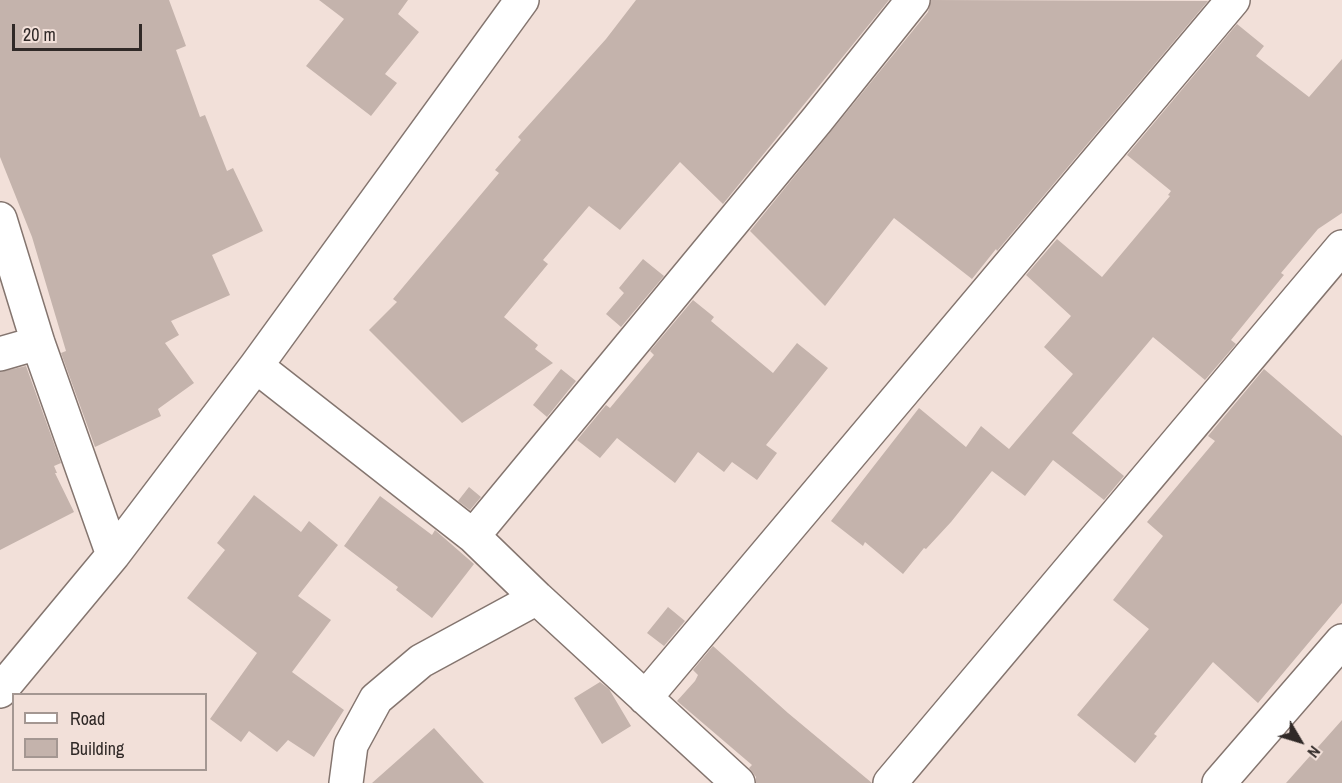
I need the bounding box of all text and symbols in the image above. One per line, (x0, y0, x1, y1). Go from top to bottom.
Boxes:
scale bar (15, 12, 146, 50)
text: 20 m (23, 22, 56, 47)
legend (12, 693, 207, 771)
text: Road (70, 706, 105, 731)
north arrow (1270, 711, 1330, 771)
text: Building (70, 736, 124, 761)
text: N (1303, 742, 1326, 763)

